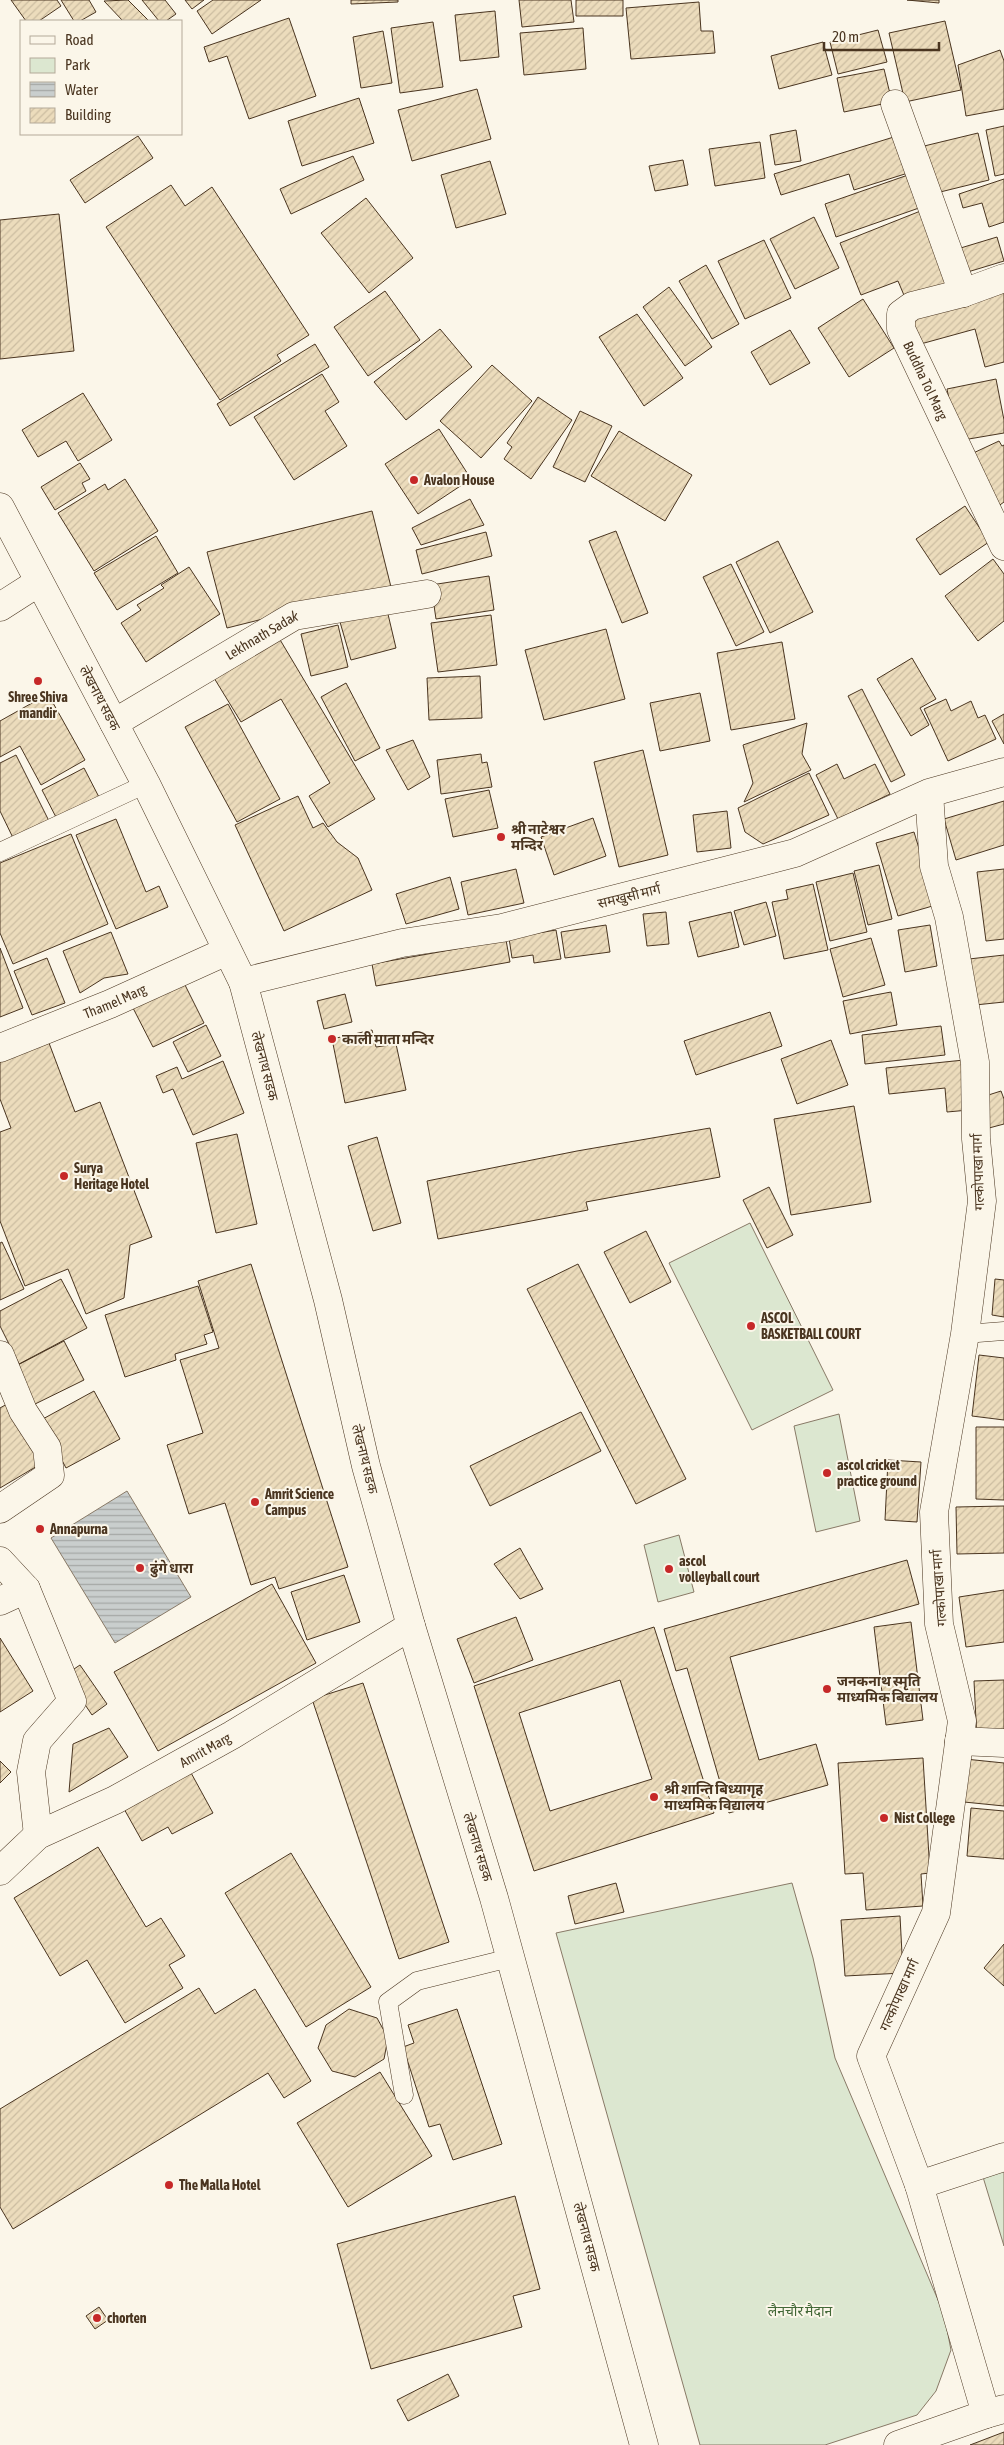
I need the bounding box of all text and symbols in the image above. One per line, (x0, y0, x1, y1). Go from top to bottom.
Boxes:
legend (20, 20, 182, 135)
scale bar (824, 20, 939, 52)
text: 20 m (832, 28, 859, 45)
text: Road (65, 31, 94, 48)
text: Park (65, 56, 90, 73)
text: Water (65, 81, 98, 98)
text: Building (65, 106, 111, 123)
street label: Buddha Tol Marg (900, 339, 951, 422)
place label: Avalon House (423, 472, 495, 488)
marker: Avalon House (408, 474, 420, 486)
street label: Lekhnath Sadak (222, 607, 299, 663)
street label: लेखनाथ सडक (76, 662, 125, 733)
marker: Shree Shiva mandir (32, 675, 44, 687)
place label: Shree Shiva mandir (8, 689, 68, 721)
place label: श्री नाटेश्वर मन्दिर (511, 820, 566, 853)
marker: श्री नाटेश्वर मन्दिर (495, 831, 507, 843)
street label: समखुसी मार्ग (596, 880, 664, 913)
street label: Thamel Marg (81, 981, 149, 1022)
street label: लेखनाथ सडक (248, 1029, 283, 1103)
place label: काली माता मन्दिर (342, 1031, 435, 1047)
marker: काली माता मन्दिर (326, 1033, 338, 1045)
street label: गल्कोपाखा मार्ग (969, 1132, 987, 1211)
place label: Surya Heritage Hotel (74, 1160, 149, 1192)
marker: Surya Heritage Hotel (58, 1170, 70, 1182)
place label: ASCOL BASKETBALL COURT (760, 1310, 862, 1342)
marker: ASCOL BASKETBALL COURT (745, 1320, 757, 1332)
street label: लेखनाथ सडक (349, 1422, 382, 1496)
place label: ascol cricket practice ground (837, 1457, 917, 1489)
marker: ascol cricket practice ground (821, 1467, 833, 1479)
place label: Amrit Science Campus (264, 1486, 334, 1518)
marker: Amrit Science Campus (249, 1496, 261, 1508)
place label: Annapurna (49, 1521, 108, 1537)
marker: Annapurna (34, 1523, 46, 1535)
street label: गल्कोपाखा मार्ग (928, 1548, 950, 1627)
place label: ascol volleyball court (679, 1553, 760, 1585)
place label: ढुंगे धारा (150, 1559, 194, 1578)
marker: ढुंगे धारा (134, 1562, 146, 1574)
marker: ascol volleyball court (663, 1563, 675, 1575)
place label: जनकनाथ स्मृति माध्यमिक बिद्यालय (837, 1673, 939, 1705)
marker: जनकनाथ स्मृति माध्यमिक बिद्यालय (821, 1683, 833, 1695)
street label: Amrit Marg (177, 1729, 233, 1771)
place label: श्री शान्ति बिध्यागृह माध्यमिक विद्यालय (664, 1781, 766, 1813)
marker: श्री शान्ति बिध्यागृह माध्यमिक विद्यालय (648, 1791, 660, 1803)
street label: लेखनाथ सडक (460, 1810, 497, 1883)
place label: Nist College (894, 1810, 955, 1826)
marker: Nist College (878, 1812, 890, 1824)
street label: गल्कोपाखा मार्ग (876, 1956, 922, 2033)
place label: The Malla Hotel (179, 2177, 261, 2193)
marker: The Malla Hotel (163, 2179, 175, 2191)
street label: लेखनाथ सडक (570, 2200, 605, 2274)
park label: लैनचौर मैदान (768, 2303, 833, 2319)
place label: chorten (107, 2310, 147, 2326)
marker: chorten (91, 2312, 103, 2324)

